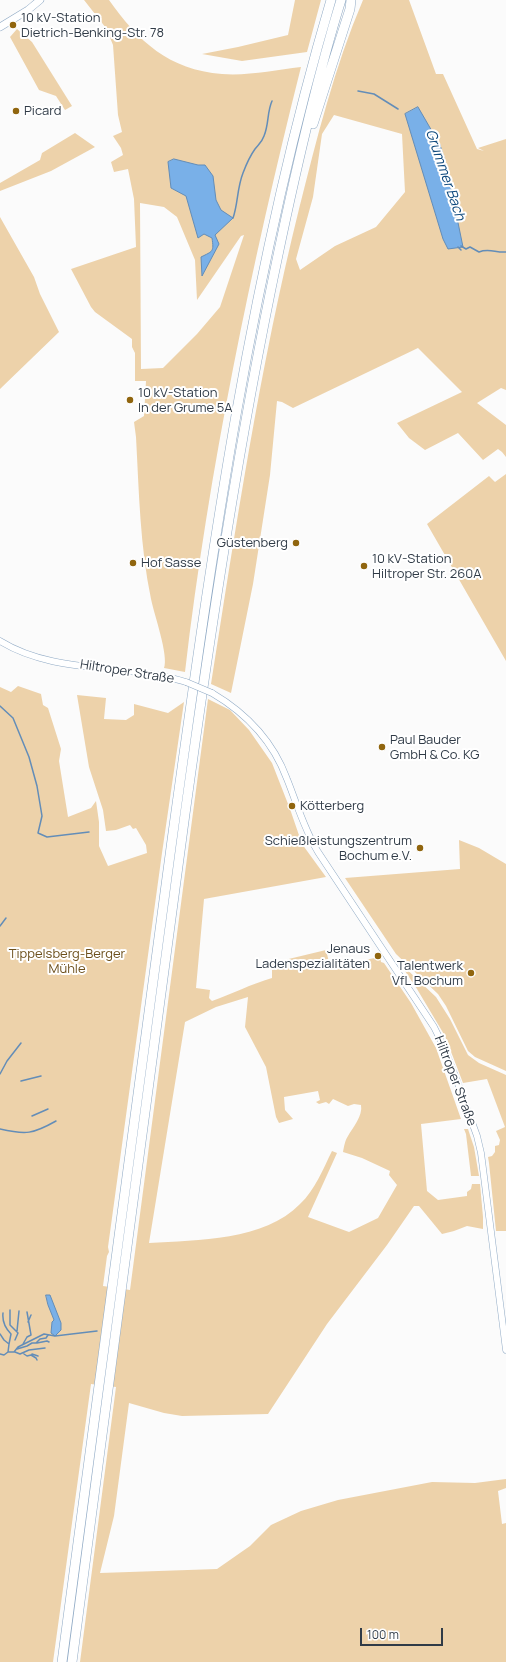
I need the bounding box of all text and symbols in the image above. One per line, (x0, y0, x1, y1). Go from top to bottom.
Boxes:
place label: 10 kV-Station Dietrich-Benking-Str. 78 (21, 10, 164, 41)
marker: 10 kV-Station Dietrich-Benking-Str. 78 (8, 20, 18, 30)
place label: Picard (24, 103, 62, 119)
marker: Picard (11, 106, 21, 116)
water label: Grummer Bach (422, 127, 468, 223)
place label: 10 kV-Station In der Grume 5A (138, 385, 232, 416)
marker: 10 kV-Station In der Grume 5A (125, 395, 135, 405)
place label: Güstenberg (217, 535, 288, 551)
marker: Güstenberg (291, 538, 301, 548)
place label: 10 kV-Station Hiltroper Str. 260A (372, 551, 481, 582)
place label: Hof Sasse (141, 555, 201, 571)
marker: Hof Sasse (128, 558, 138, 568)
marker: 10 kV-Station Hiltroper Str. 260A (359, 561, 369, 571)
street label: Hiltroper Straße (79, 657, 175, 687)
place label: Paul Bauder GmbH & Co. KG (390, 732, 480, 763)
marker: Paul Bauder GmbH & Co. KG (377, 742, 387, 752)
place label: Kötterberg (300, 798, 364, 814)
marker: Kötterberg (287, 801, 297, 811)
place label: Schießleistungszentrum Bochum e.V. (265, 833, 412, 864)
marker: Schießleistungszentrum Bochum e.V. (415, 843, 425, 853)
place label: Jenaus Ladenspezialitäten (255, 941, 370, 972)
park label: Tippelsberg-Berger Mühle (9, 946, 125, 977)
marker: Jenaus Ladenspezialitäten (373, 951, 383, 961)
place label: Talentwerk VfL Bochum (392, 958, 463, 989)
marker: Talentwerk VfL Bochum (466, 968, 476, 978)
street label: Hiltroper Straße (431, 1034, 479, 1128)
scale bar (362, 1620, 445, 1646)
text: 100 m (367, 1626, 399, 1643)

